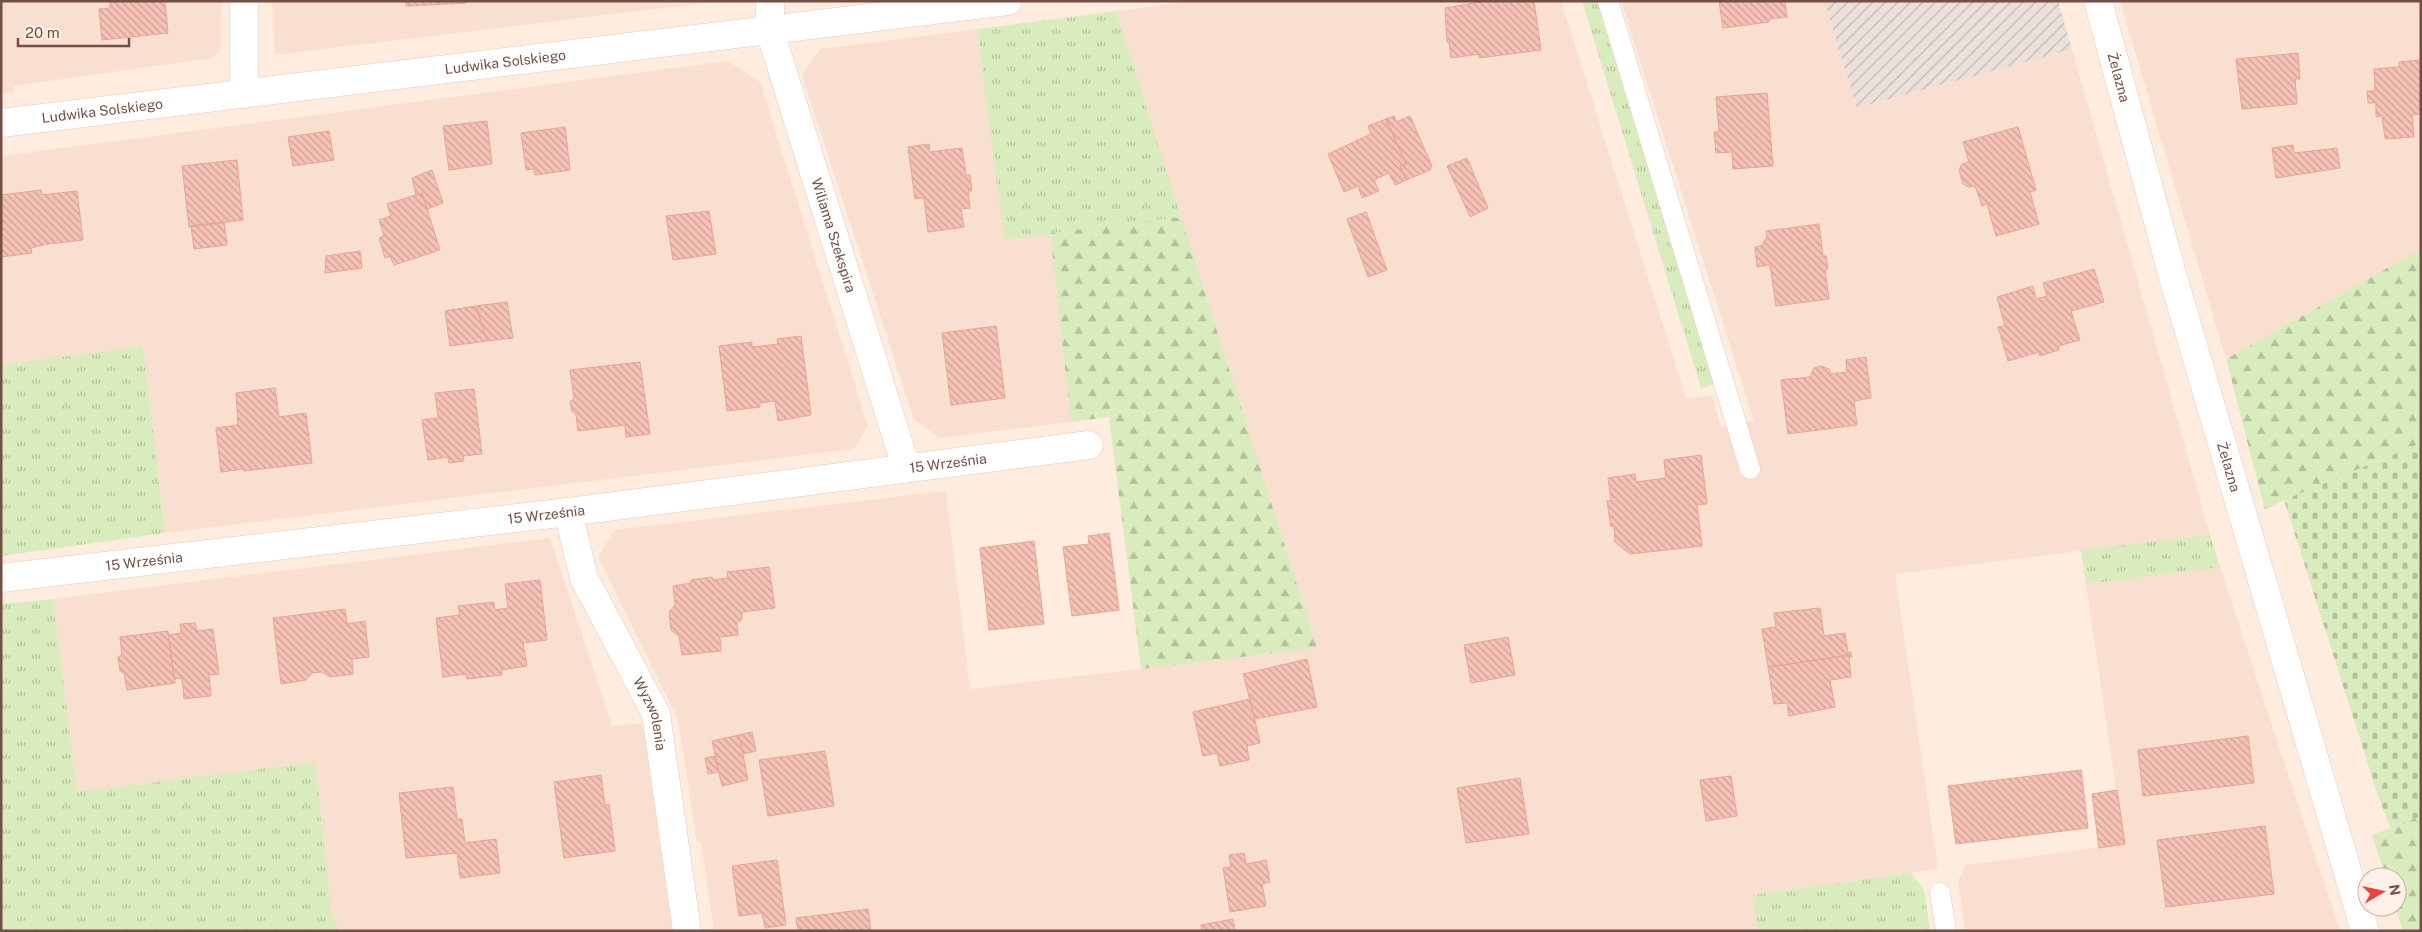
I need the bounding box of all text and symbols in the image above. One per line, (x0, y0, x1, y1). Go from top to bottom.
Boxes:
scale bar (18, 15, 129, 47)
text: 20 m (25, 24, 60, 41)
street label: Ludwika Solskiego (444, 47, 567, 77)
street label: Żelazna (2104, 50, 2133, 104)
street label: Ludwika Solskiego (41, 95, 164, 126)
street label: Wiliama Szekspira (808, 176, 859, 295)
street label: Żelazna (2214, 440, 2244, 494)
street label: 15 Września (909, 450, 988, 476)
street label: 15 Września (507, 502, 586, 527)
street label: 15 Września (105, 549, 183, 574)
street label: Wyzwolenia (630, 675, 669, 752)
north arrow (2357, 867, 2407, 917)
text: N (2386, 883, 2404, 897)

